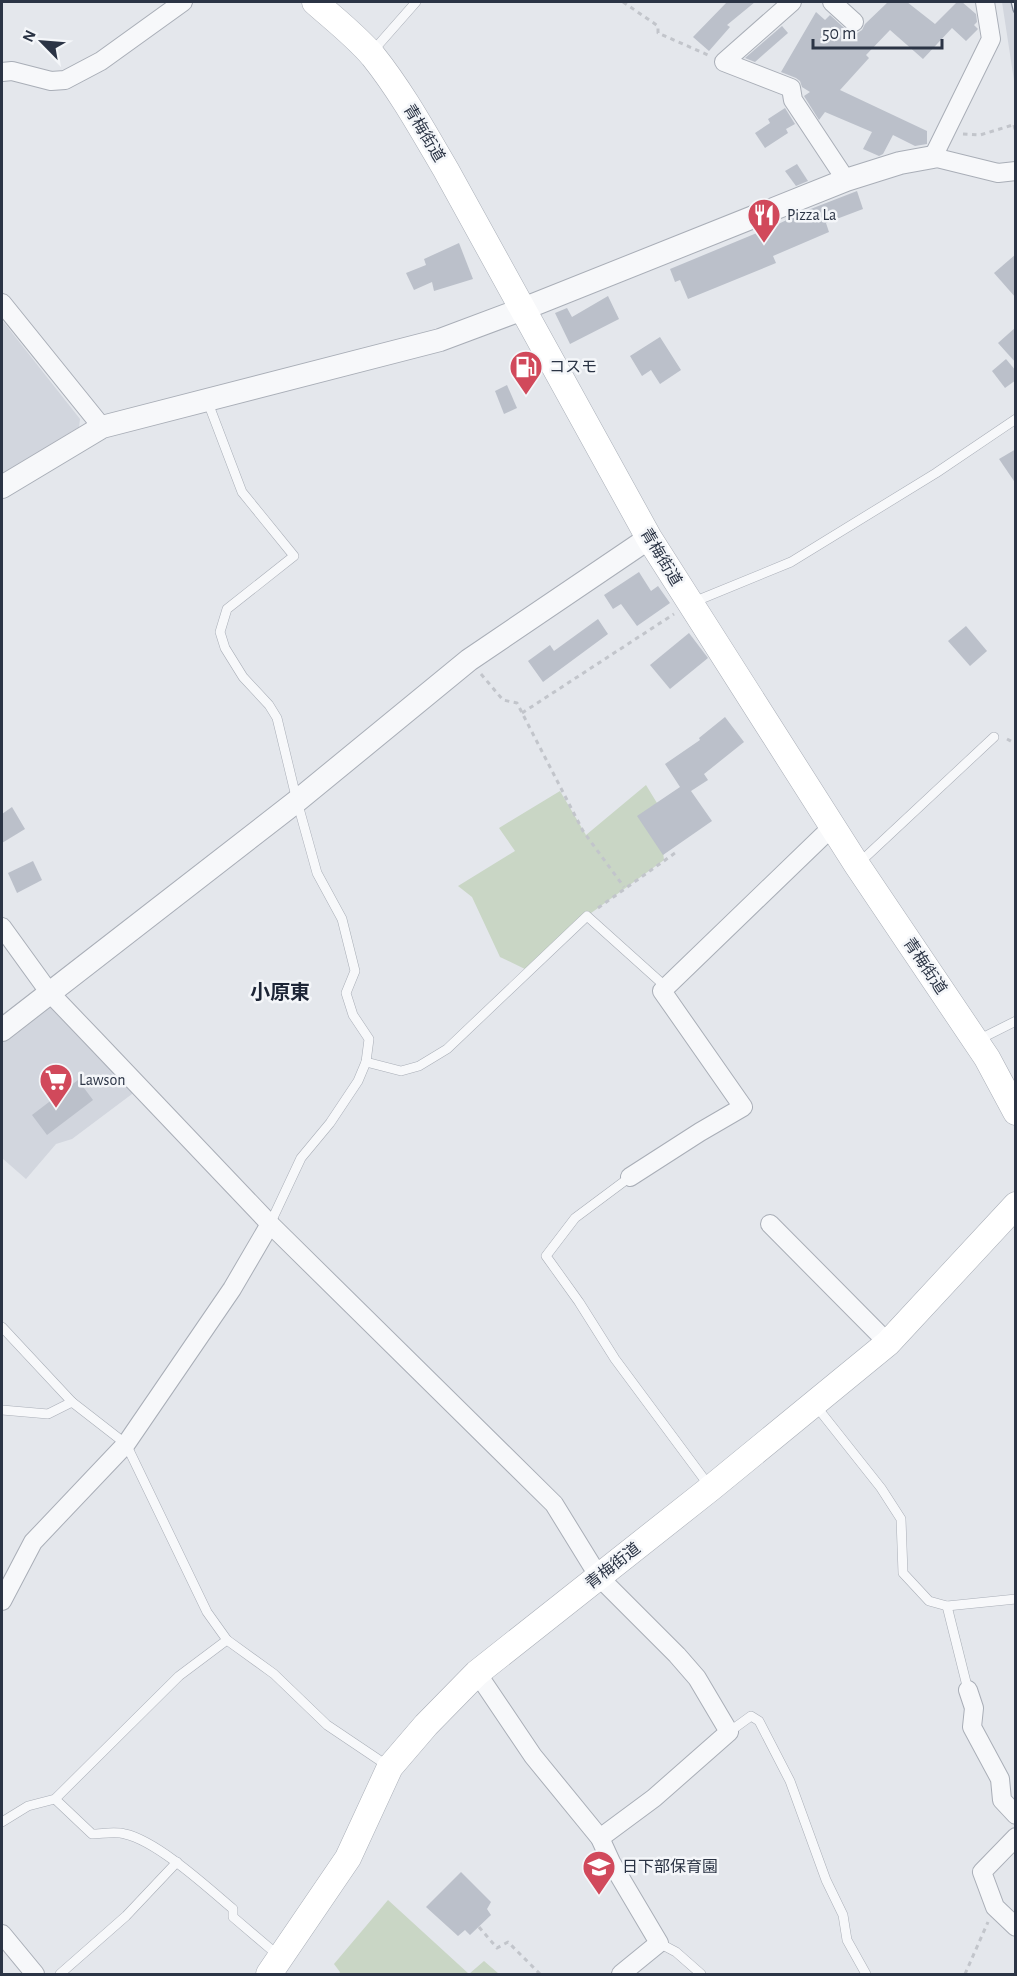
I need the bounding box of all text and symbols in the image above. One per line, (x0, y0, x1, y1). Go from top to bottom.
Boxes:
north arrow (12, 12, 72, 72)
scale bar (813, 12, 942, 50)
text: 50 m (822, 25, 856, 43)
text: N (20, 28, 39, 45)
street label: 青梅街道 (401, 101, 448, 165)
restaurant icon: Pizza La (746, 197, 782, 244)
place label: Pizza La (787, 207, 836, 223)
fuel station icon: コスモ (508, 349, 544, 396)
place label: コスモ (549, 359, 597, 375)
street label: 青梅街道 (638, 525, 685, 589)
street label: 青梅街道 (900, 934, 950, 997)
district label: 小原東 (250, 982, 310, 1003)
supermarket icon: Lawson (38, 1062, 74, 1109)
place label: Lawson (79, 1072, 126, 1088)
street label: 青梅街道 (582, 1539, 643, 1592)
school or university icon: 日下部保育園 (581, 1849, 617, 1896)
place label: 日下部保育園 (622, 1858, 718, 1875)

